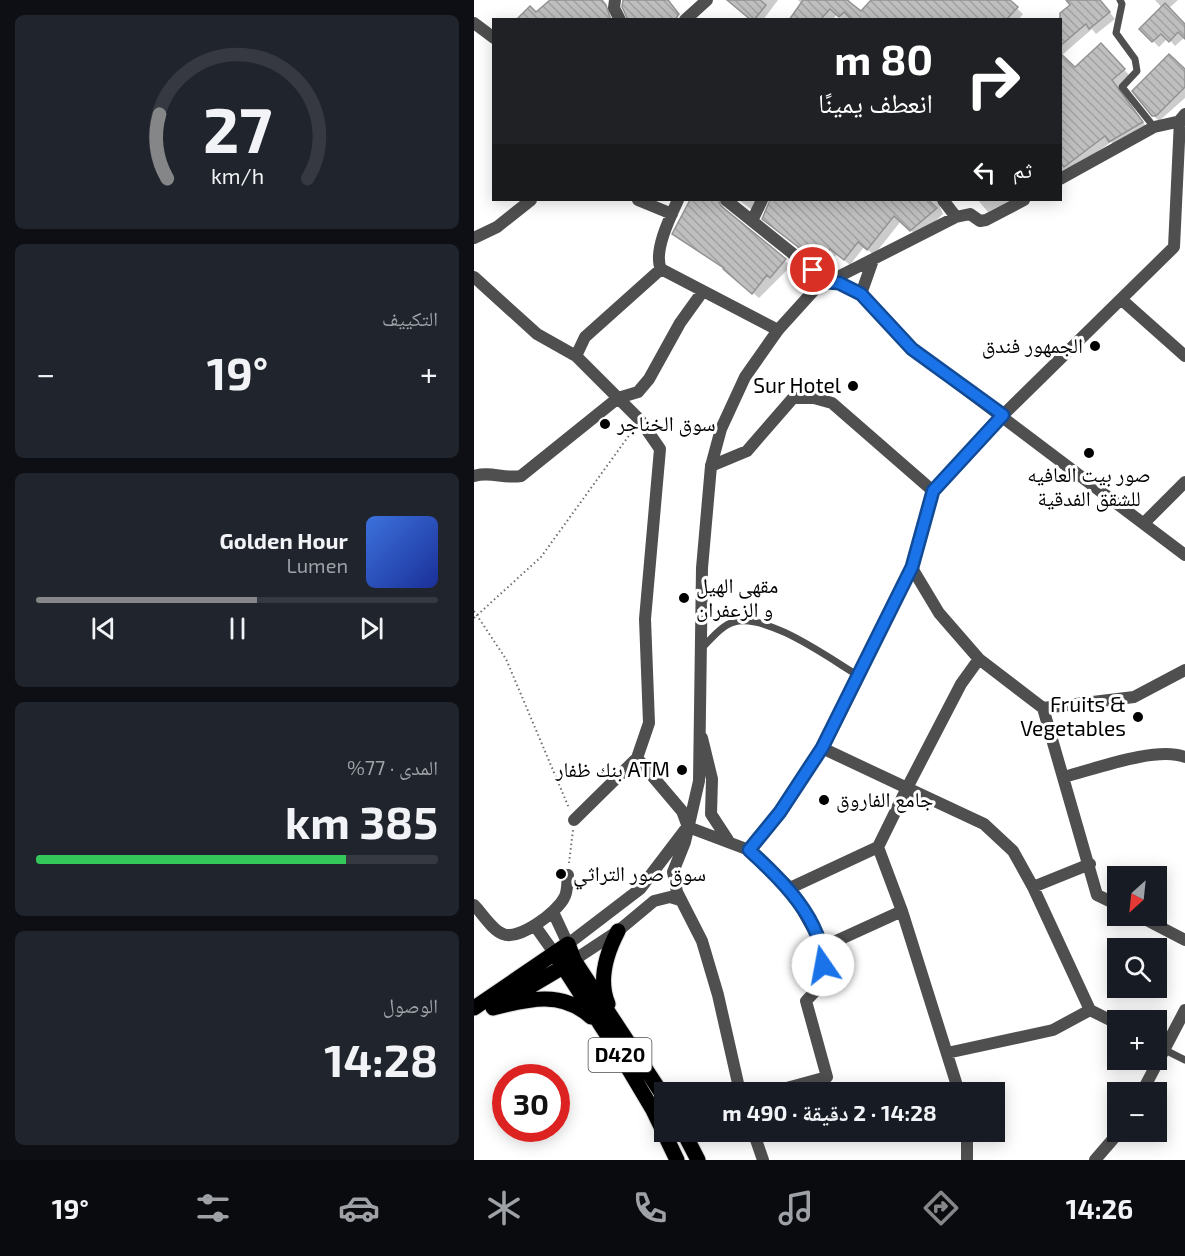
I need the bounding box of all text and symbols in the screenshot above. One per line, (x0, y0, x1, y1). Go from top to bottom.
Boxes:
text: 80 m (834, 33, 933, 83)
icon: right (954, 42, 1032, 120)
text: انعطف يمينًا (818, 86, 933, 118)
text: 27 (202, 91, 272, 166)
icon: left (968, 156, 1001, 189)
text: ثم (1013, 156, 1032, 182)
text: km/h (210, 163, 264, 188)
pin (787, 244, 838, 295)
icon: arrive (796, 253, 829, 286)
text: التكييف (382, 306, 438, 330)
place label: الجمهور فندق (982, 332, 1083, 359)
marker: الجمهور فندق (1088, 339, 1102, 353)
text: 19° (207, 345, 268, 399)
text: − (36, 353, 55, 393)
text: + (420, 353, 438, 393)
place label: Sur Hotel (753, 372, 842, 397)
marker: Sur Hotel (846, 379, 860, 393)
place label: سوق الخناجر (616, 410, 716, 437)
marker: سوق الخناجر (598, 417, 612, 431)
marker: صور بيت العافيه للشقق الفدقية (1082, 446, 1096, 460)
place label: صور بيت العافيه للشقق الفدقية (1027, 461, 1151, 512)
text: Golden Hour (219, 527, 348, 553)
text: Lumen (286, 553, 348, 577)
place label: مقهى الهيل و الزعفران (696, 572, 778, 622)
marker: مقهى الهيل و الزعفران (677, 591, 691, 605)
icon: previous (87, 612, 120, 645)
icon: pause (221, 612, 254, 645)
icon: next (355, 612, 388, 645)
place label: Fruits & Vegetables (1020, 691, 1126, 740)
marker: Fruits & Vegetables (1131, 710, 1145, 724)
text: المدى · 77% (347, 755, 438, 779)
place label: بنك ظفار ATM (554, 756, 670, 782)
marker: بنك ظفار ATM (675, 763, 689, 777)
place label: جامع الفاروق (836, 786, 933, 813)
marker: جامع الفاروق (817, 793, 831, 807)
text: 385 km (285, 794, 438, 848)
place label: سوق صور التراثي (573, 860, 706, 890)
north arrow (1107, 866, 1167, 926)
map controls (1107, 866, 1167, 1142)
marker: سوق صور التراثي (554, 867, 568, 881)
position arrow (791, 933, 855, 997)
button: search (1107, 938, 1167, 998)
text: الوصول (383, 993, 438, 1017)
button: + (1107, 1010, 1167, 1070)
text: 14:28 (324, 1032, 438, 1086)
road number: D420 (588, 1038, 652, 1072)
speed limit sign: 30 (492, 1064, 570, 1142)
button: − (1107, 1082, 1167, 1142)
text: 14:28 · 2 دقيقة · 490 m (722, 1099, 937, 1125)
icon: filters (192, 1187, 234, 1229)
icon: car (338, 1187, 380, 1229)
icon: climate (483, 1187, 525, 1229)
icon: phone (629, 1187, 671, 1229)
icon: music (775, 1187, 817, 1229)
icon: directions (920, 1187, 962, 1229)
text: 19° (52, 1192, 89, 1224)
text: 14:26 (1066, 1192, 1133, 1224)

